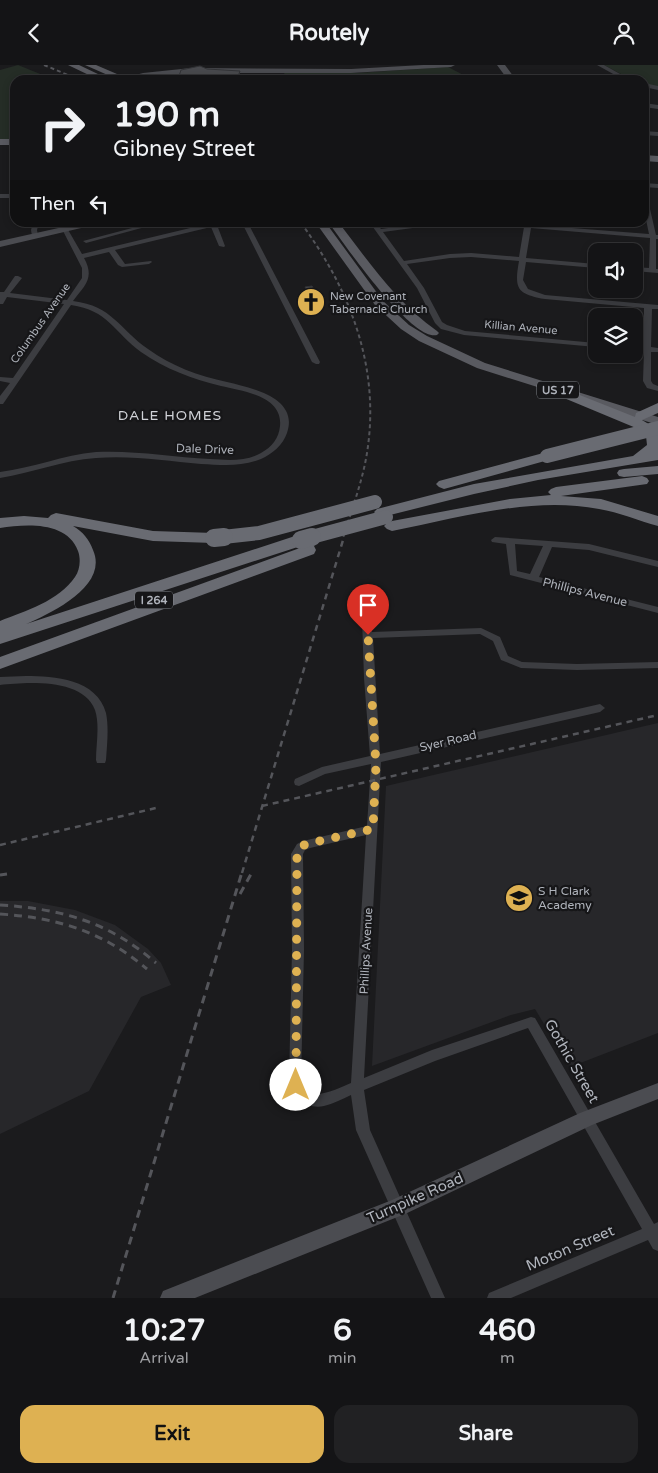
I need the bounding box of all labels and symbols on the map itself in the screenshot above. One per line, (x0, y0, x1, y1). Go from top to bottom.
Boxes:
street label: Columbus Avenue (8, 281, 73, 366)
church icon: New Covenant Tabernacle Church (296, 287, 326, 317)
place label: New Covenant Tabernacle Church (330, 290, 428, 316)
street label: Killian Avenue (484, 318, 558, 337)
road number: US 17 (537, 381, 579, 399)
district label: DALE HOMES (118, 407, 222, 424)
street label: Dale Drive (176, 441, 234, 457)
street label: Phillips Avenue (541, 575, 629, 609)
pin (347, 584, 389, 635)
road number: I 264 (135, 591, 173, 609)
street label: Syer Road (418, 728, 478, 754)
school or university icon: S H Clark Academy (504, 883, 534, 913)
place label: S H Clark Academy (538, 884, 592, 912)
street label: Phillips Avenue (357, 907, 375, 995)
street label: Gothic Street (541, 1016, 603, 1106)
position arrow (269, 1058, 321, 1110)
street label: Turnpike Road (364, 1169, 466, 1227)
street label: Moton Street (523, 1221, 617, 1275)

